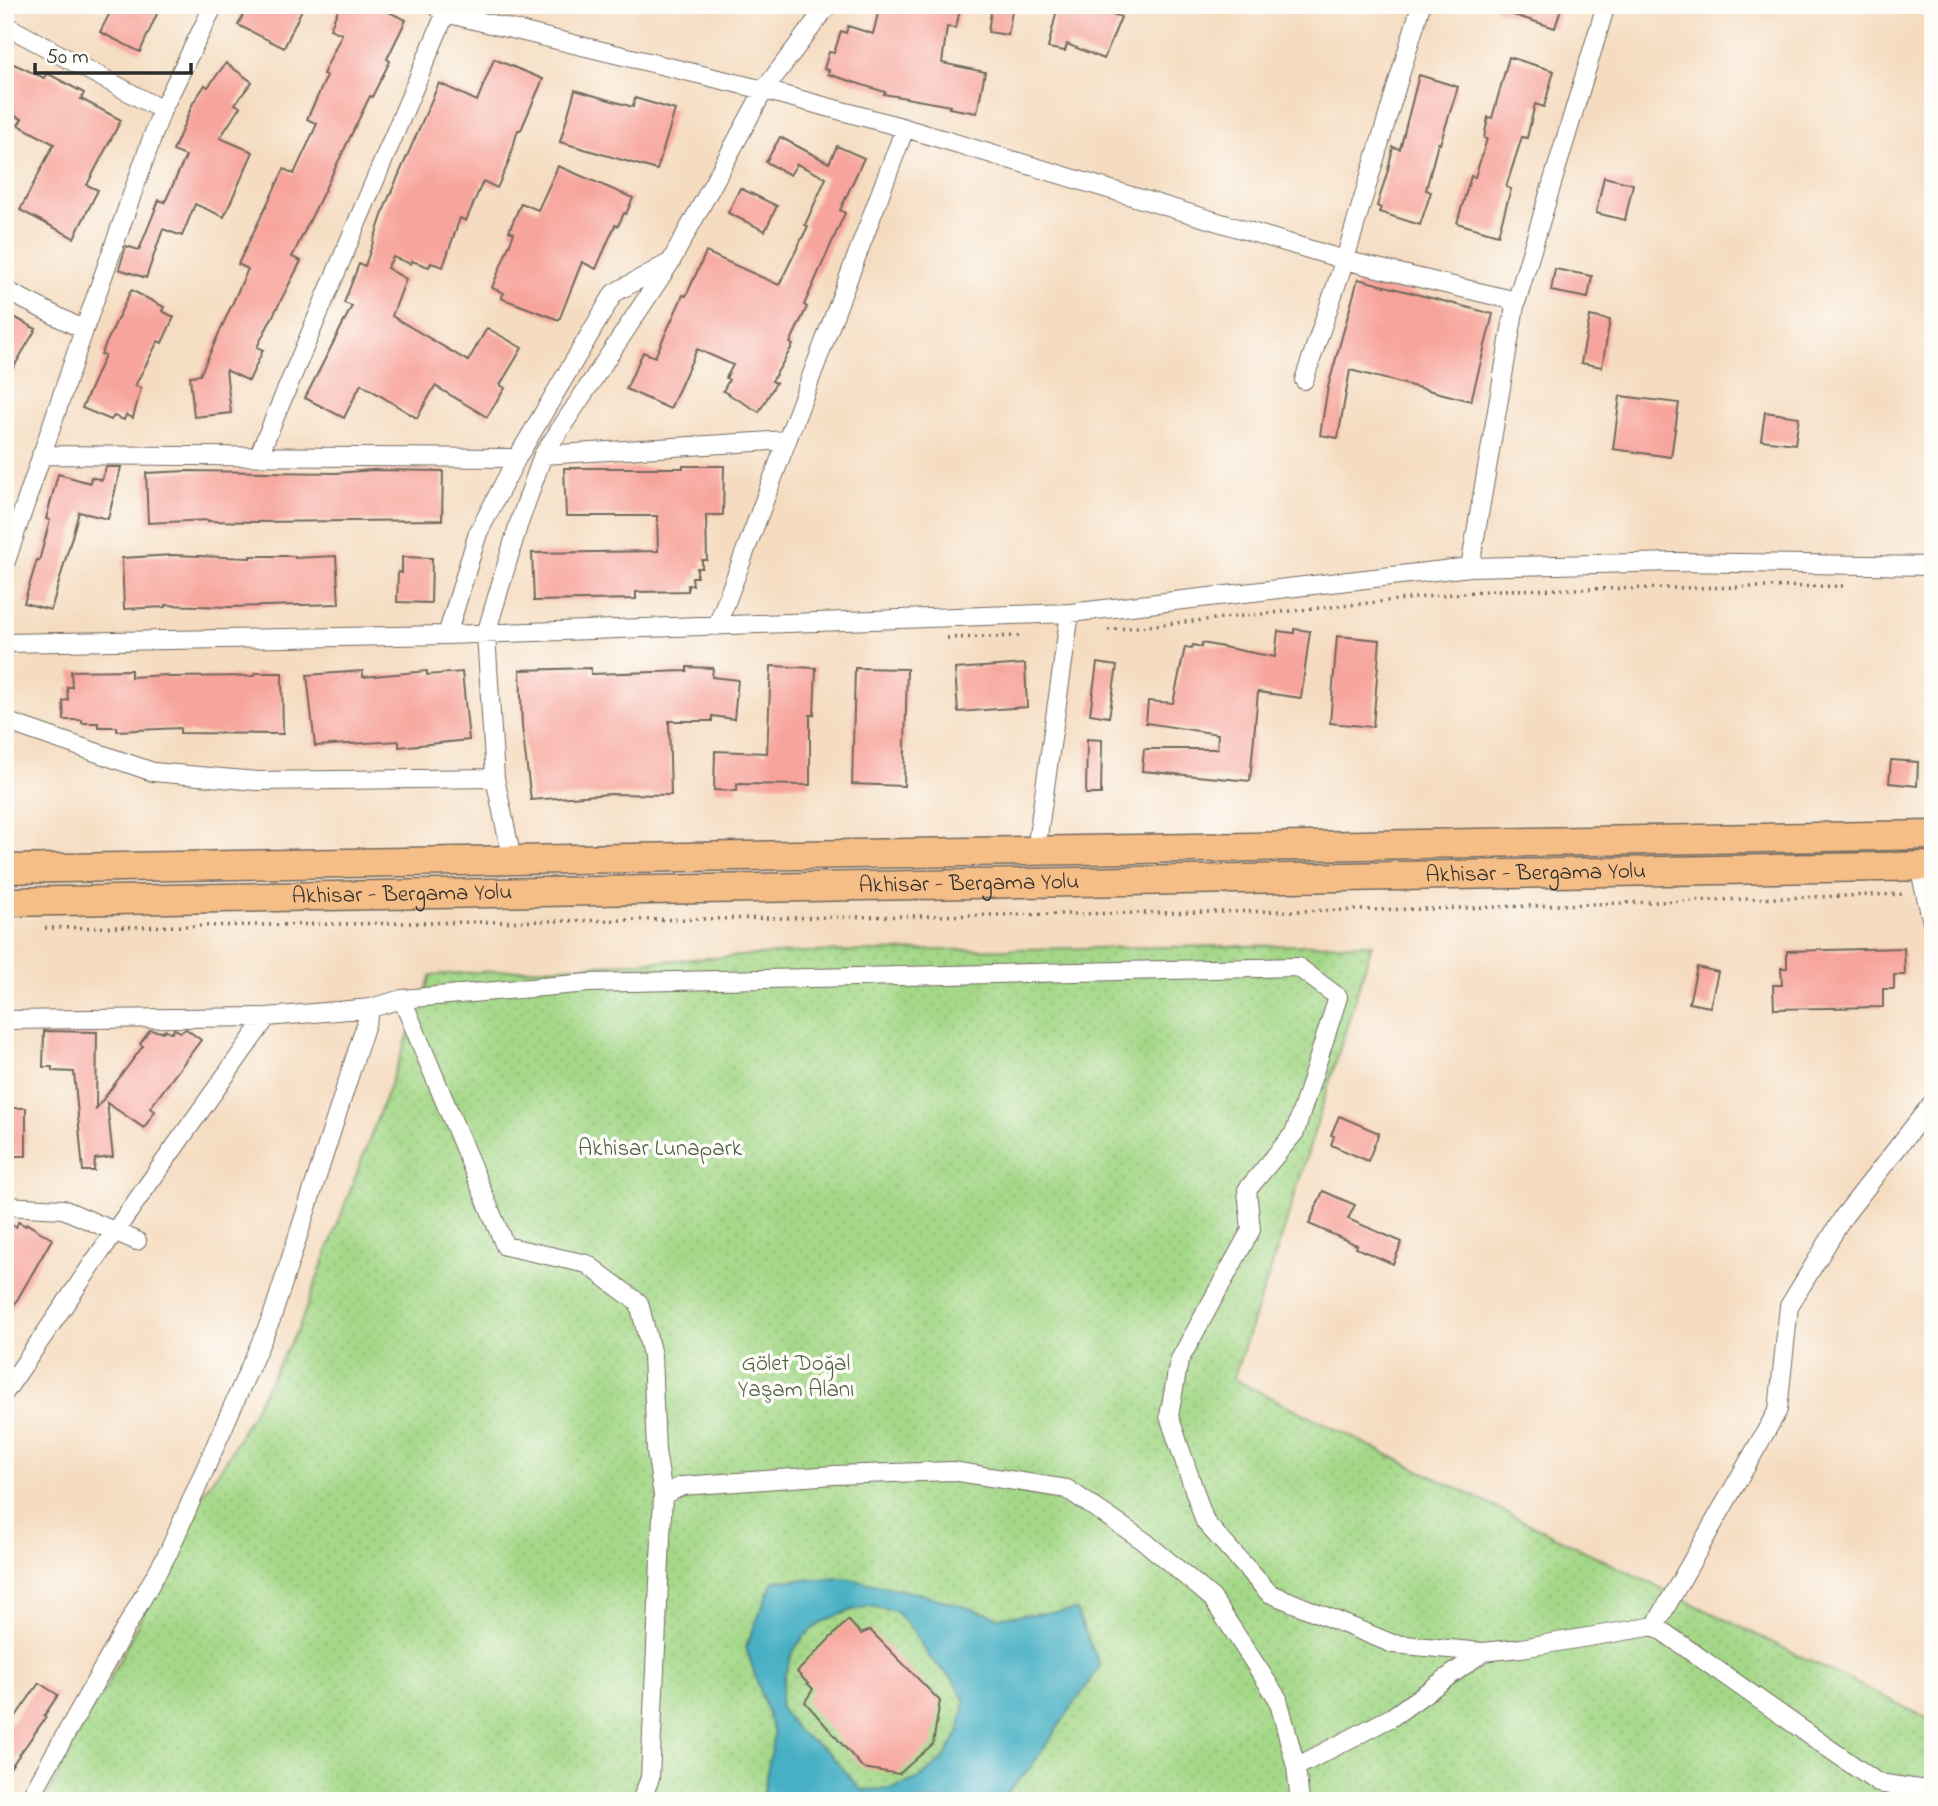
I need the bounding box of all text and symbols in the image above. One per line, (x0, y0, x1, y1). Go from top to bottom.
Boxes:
scale bar (35, 32, 191, 76)
text: 50 m (46, 43, 89, 73)
street label: Akhisar - Bergama Yolu (1425, 855, 1646, 892)
street label: Akhisar - Bergama Yolu (858, 865, 1079, 903)
street label: Akhisar - Bergama Yolu (291, 876, 513, 913)
park label: Akhisar Lunapark (578, 1133, 743, 1166)
park label: Gölet Doğal Yaşam Alanı (738, 1348, 854, 1407)

